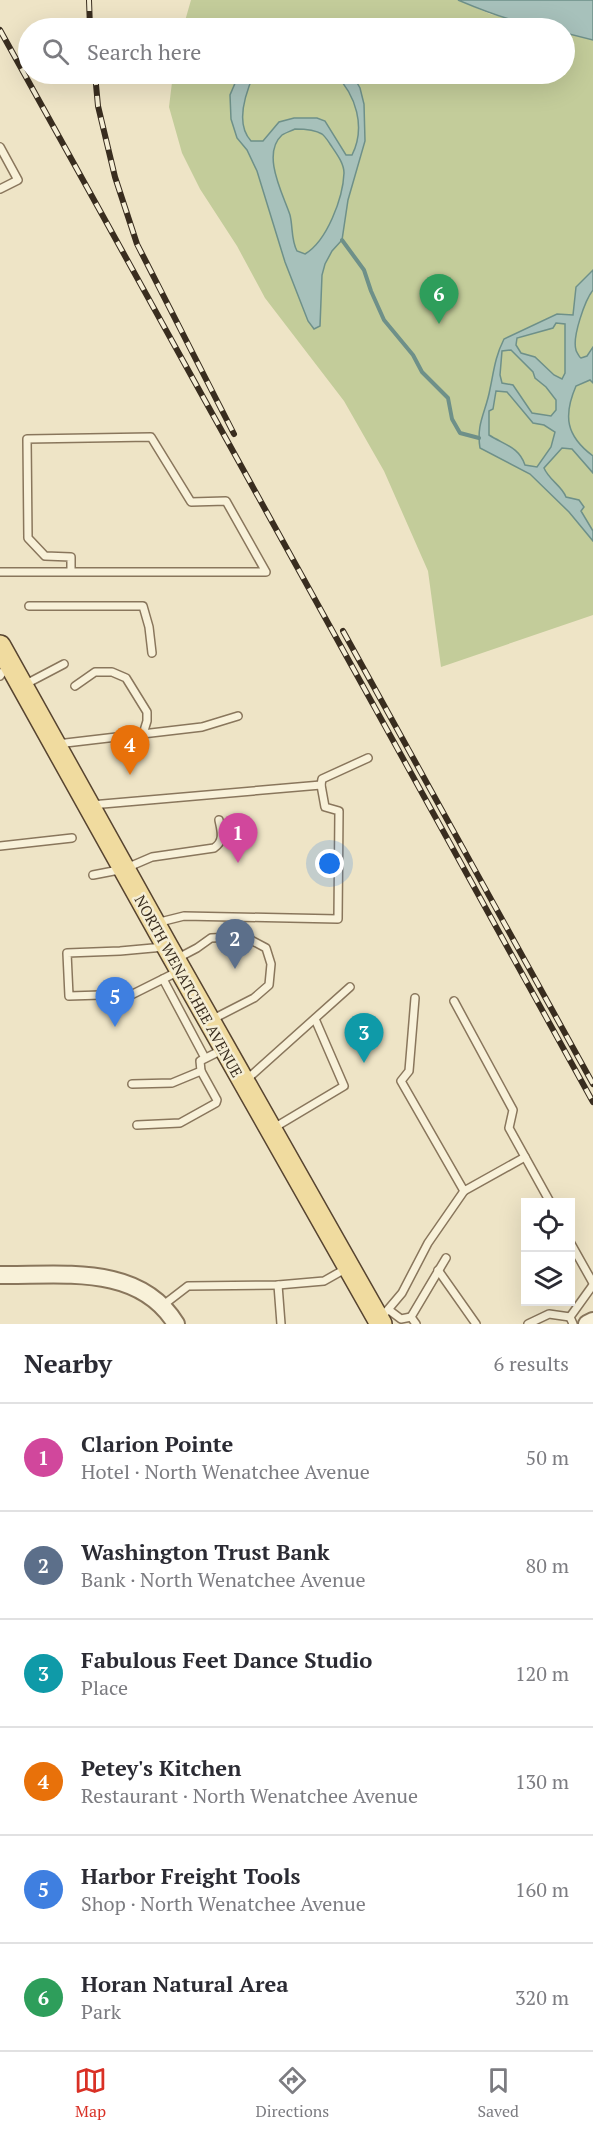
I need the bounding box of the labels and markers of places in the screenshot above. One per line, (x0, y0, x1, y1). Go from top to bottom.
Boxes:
pin: 6 (420, 274, 458, 324)
pin: 4 (110, 726, 150, 775)
pin: 1 (218, 814, 258, 863)
pin: 2 (216, 920, 254, 969)
pin: 5 (96, 978, 134, 1027)
pin: 3 (344, 1014, 384, 1063)

